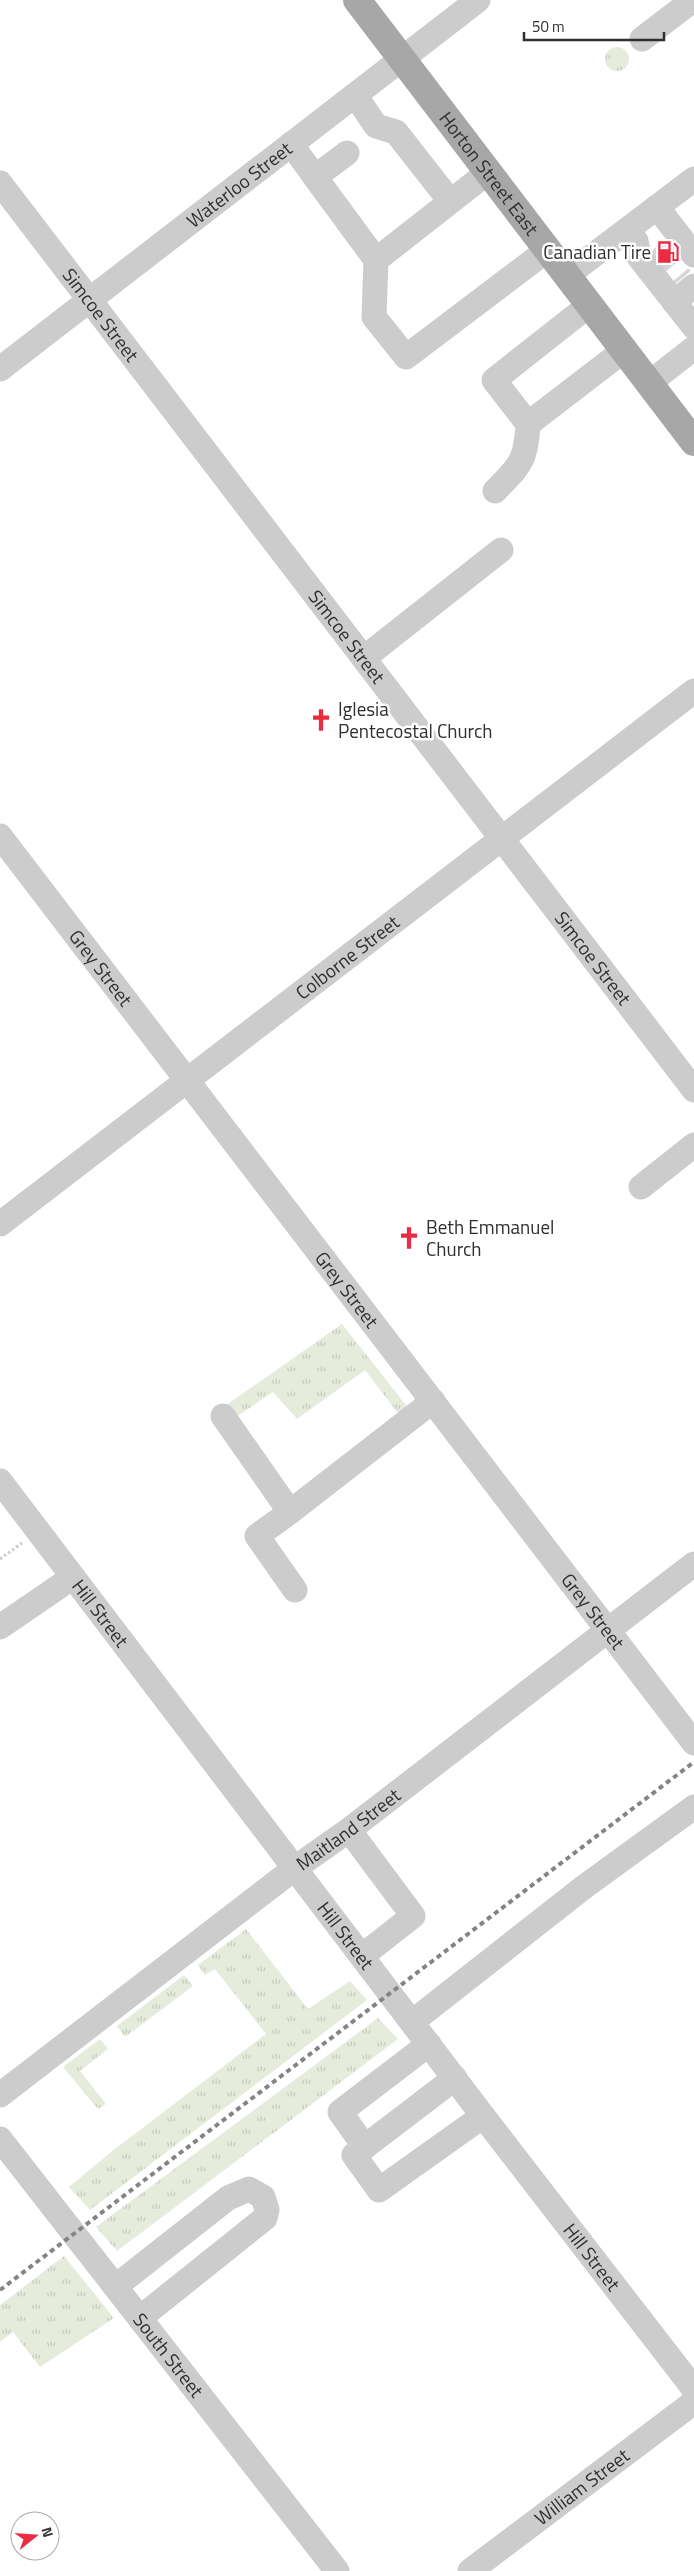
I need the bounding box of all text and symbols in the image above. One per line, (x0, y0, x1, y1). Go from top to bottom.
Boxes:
scale bar (524, 10, 664, 42)
text: 50 m (532, 15, 565, 38)
street label: Horton Street East (433, 105, 547, 241)
street label: Waterloo Street (180, 134, 298, 234)
place label: Canadian Tire (543, 237, 651, 266)
fuel station icon: Canadian Tire (655, 239, 681, 265)
street label: Simcoe Street (56, 261, 147, 368)
street label: Simcoe Street (302, 583, 393, 689)
place label: Iglesia Pentecostal Church (338, 694, 493, 745)
church icon: Iglesia Pentecostal Church (308, 707, 334, 733)
street label: Simcoe Street (548, 905, 639, 1011)
street label: Colborne Street (289, 907, 405, 1006)
street label: Grey Street (62, 923, 140, 1012)
place label: Beth Emmanuel Church (426, 1212, 554, 1263)
church icon: Beth Emmanuel Church (396, 1225, 422, 1251)
street label: Grey Street (309, 1245, 386, 1334)
street label: Grey Street (555, 1566, 633, 1656)
street label: Hill Street (65, 1573, 137, 1653)
street label: Maitland Street (290, 1780, 407, 1877)
street label: Hill Street (311, 1895, 382, 1976)
street label: Hill Street (557, 2217, 628, 2297)
street label: South Street (127, 2306, 211, 2404)
street label: William Street (528, 2441, 635, 2532)
north arrow (10, 2511, 60, 2561)
text: N (36, 2524, 59, 2540)

